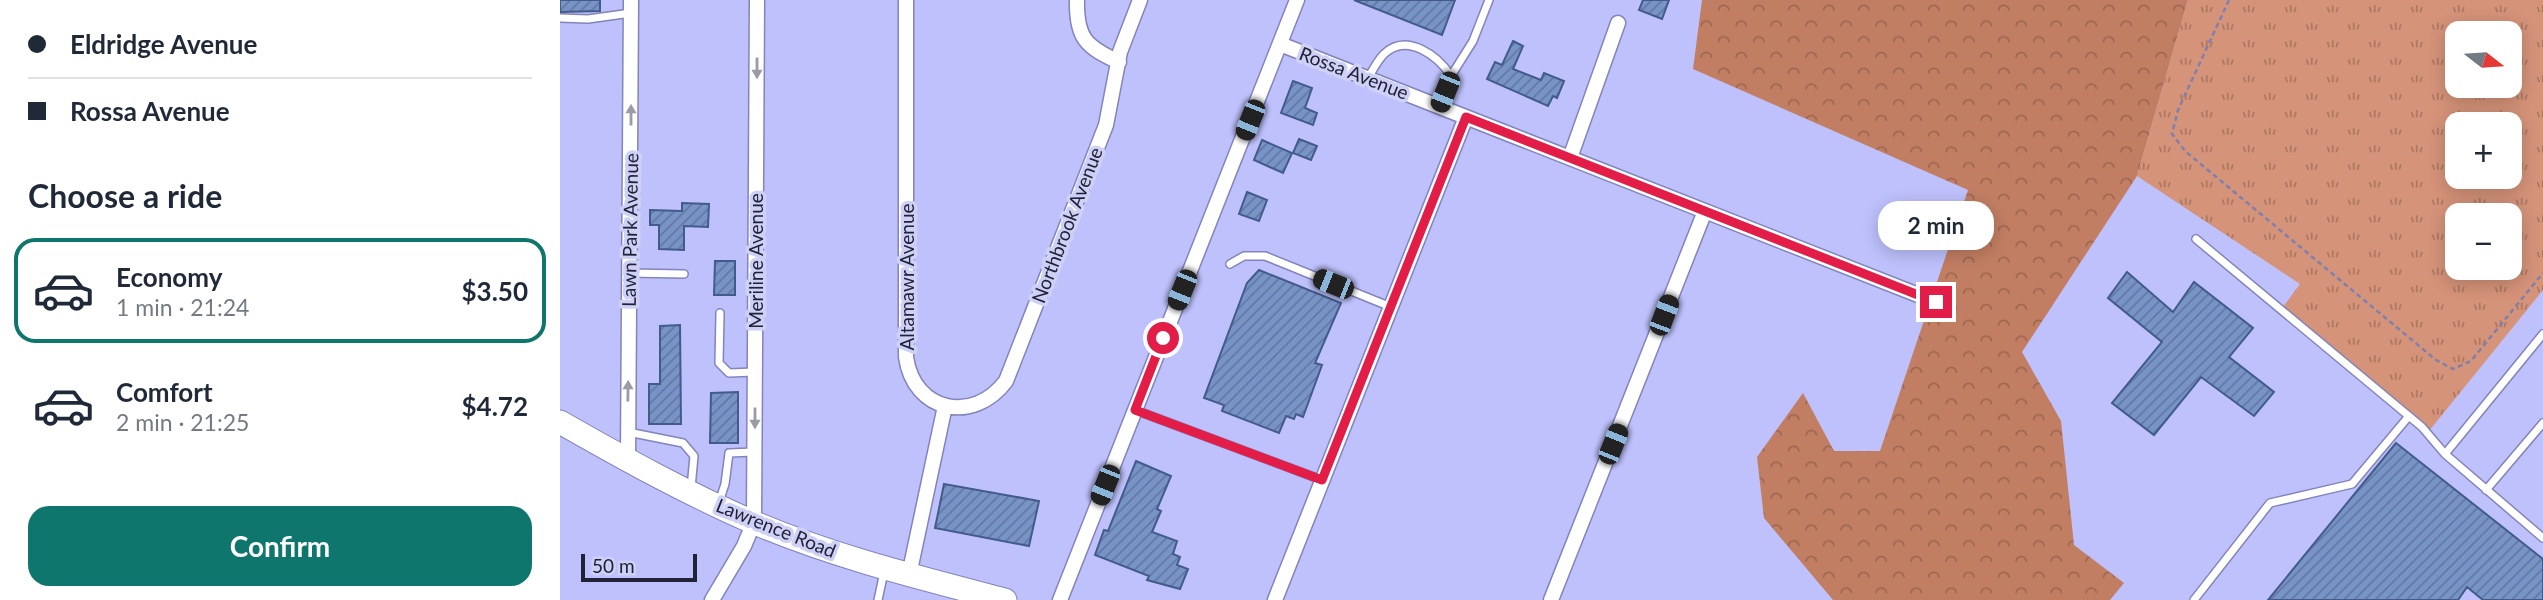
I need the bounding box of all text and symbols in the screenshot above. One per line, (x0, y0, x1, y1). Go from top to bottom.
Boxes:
north arrow (2445, 21, 2522, 98)
map controls (2445, 21, 2522, 280)
text: Eldridge Avenue (70, 28, 257, 60)
street label: Rossa Avenue (1296, 41, 1412, 104)
one-way arrow (751, 57, 763, 79)
car (1428, 69, 1463, 115)
text: Rossa Avenue (70, 95, 230, 127)
car (1233, 97, 1268, 143)
one-way arrow (625, 104, 636, 126)
button: + (2445, 112, 2522, 189)
street label: Northbrook Avenue (1026, 144, 1107, 306)
street label: Lawn Park Avenue (617, 153, 642, 307)
text: Choose a ride (28, 176, 222, 215)
street label: Meriline Avenue (744, 193, 767, 329)
callout: 2 min (1878, 201, 1994, 250)
street label: Altamawr Avenue (895, 203, 918, 351)
button: − (2445, 203, 2522, 280)
text: 2 min (1907, 211, 1965, 239)
icon: car (32, 259, 95, 322)
text: Economy (116, 261, 222, 293)
car (1310, 266, 1357, 302)
car (1165, 267, 1200, 313)
text: $3.50 (462, 275, 528, 307)
route end (1920, 286, 1952, 318)
car (1647, 292, 1682, 338)
text: 1 min · 21:24 (116, 293, 249, 321)
route start (1147, 322, 1179, 354)
icon: car (32, 374, 95, 437)
text: Comfort (116, 376, 213, 408)
one-way arrow (622, 380, 634, 402)
text: $4.72 (462, 390, 528, 422)
one-way arrow (749, 407, 761, 429)
text: 2 min · 21:25 (116, 408, 249, 436)
car (1596, 421, 1631, 467)
car (1088, 462, 1123, 508)
street label: Lawrence Road (713, 493, 839, 562)
button: Confirm (28, 506, 532, 586)
scale bar (581, 551, 696, 583)
text: 50 m (592, 554, 635, 577)

